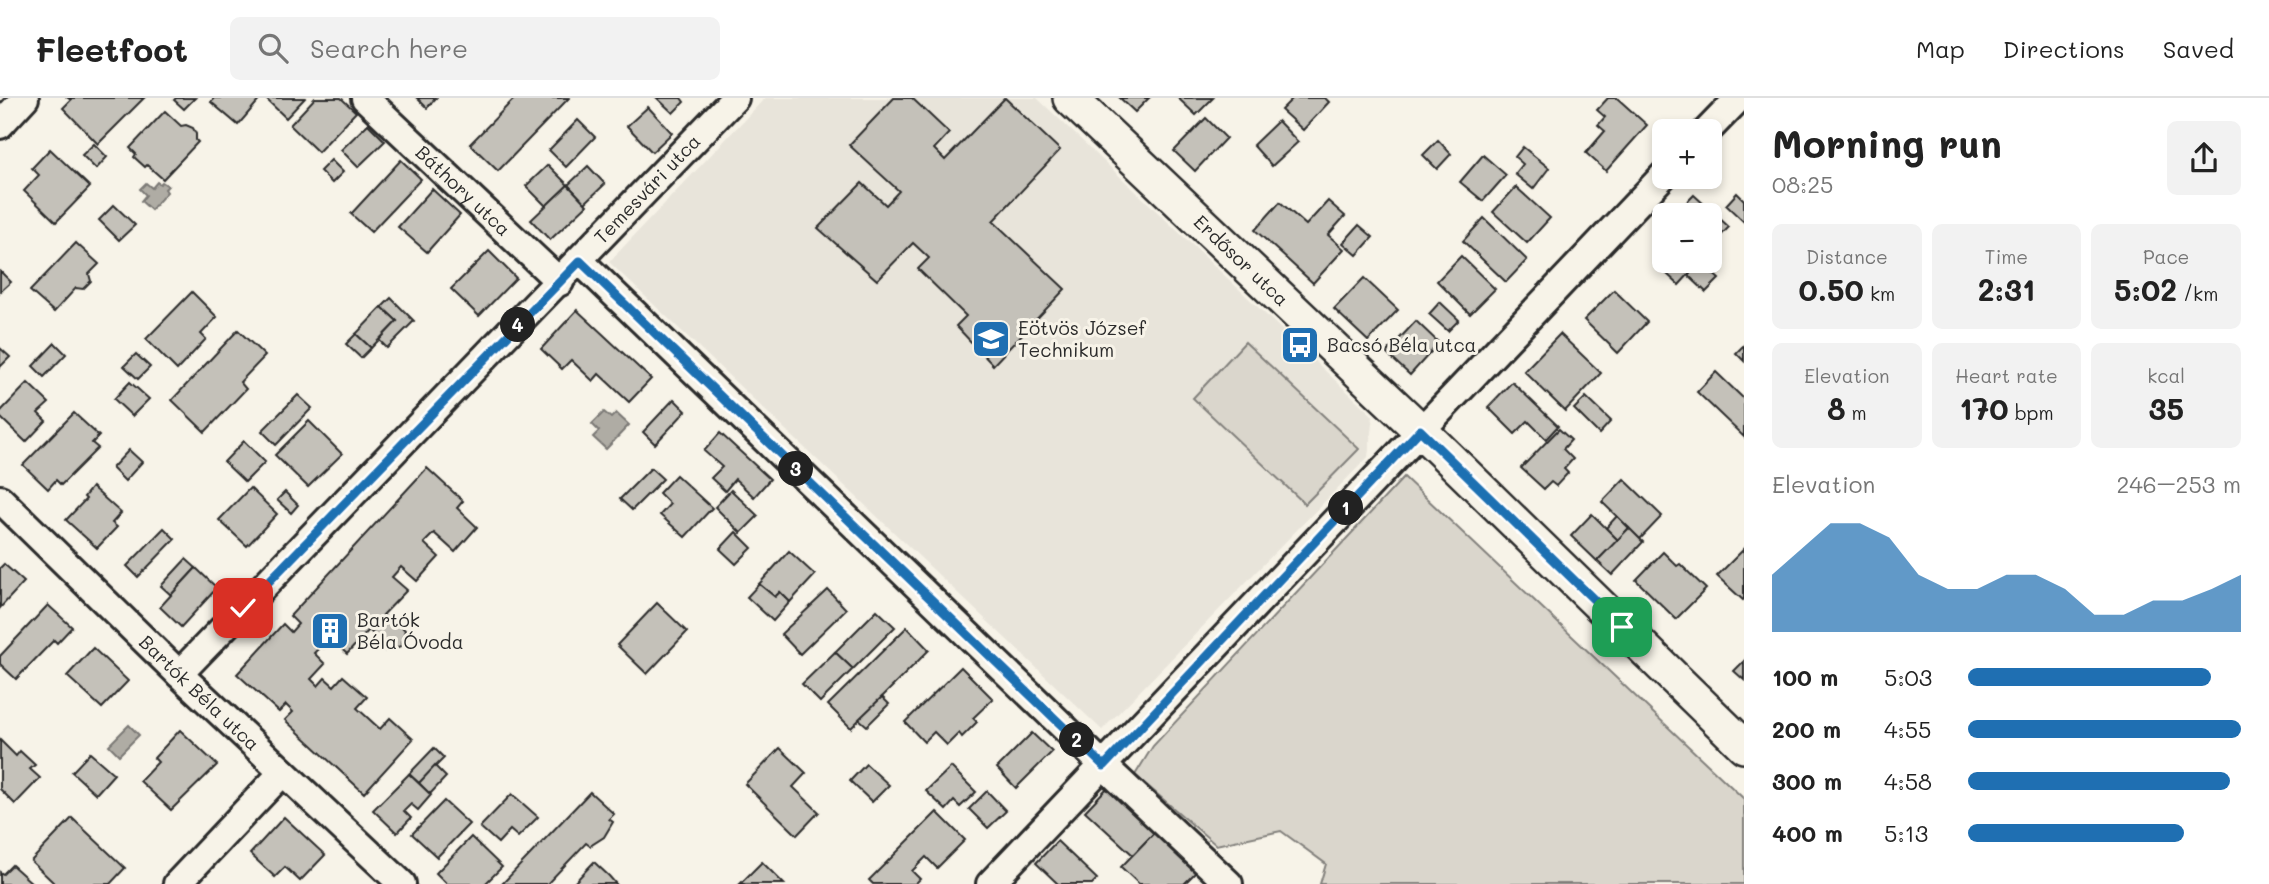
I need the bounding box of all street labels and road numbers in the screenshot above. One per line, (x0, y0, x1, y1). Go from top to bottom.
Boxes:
street label: Temesvári utca (588, 129, 705, 249)
street label: Báthory utca (411, 140, 516, 241)
street label: Erdősor utca (1189, 209, 1294, 311)
street label: Bartók Béla utca (134, 629, 265, 756)

